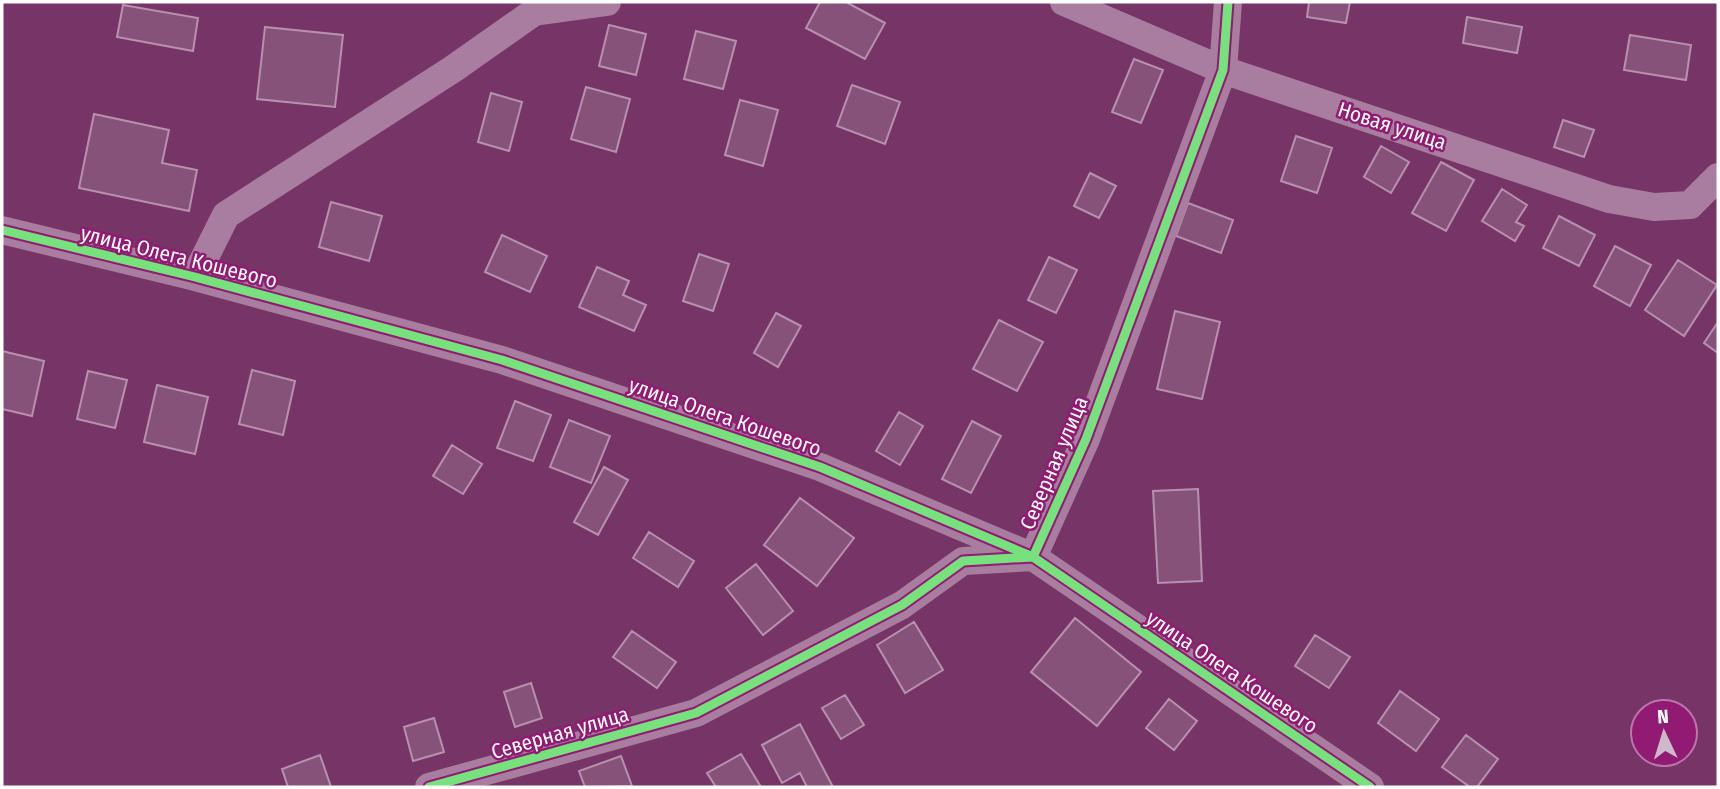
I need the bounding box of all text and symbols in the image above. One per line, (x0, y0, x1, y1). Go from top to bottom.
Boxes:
street label: Новая улица (1335, 96, 1449, 156)
street label: улица Олега Кошевого (78, 220, 280, 294)
street label: улица Олега Кошевого (625, 372, 825, 462)
street label: Северная улица (1014, 393, 1094, 533)
street label: улица Олега Кошевого (1141, 605, 1323, 739)
north arrow (1629, 698, 1699, 768)
street label: Северная улица (488, 701, 632, 765)
text: N (1656, 705, 1669, 728)

